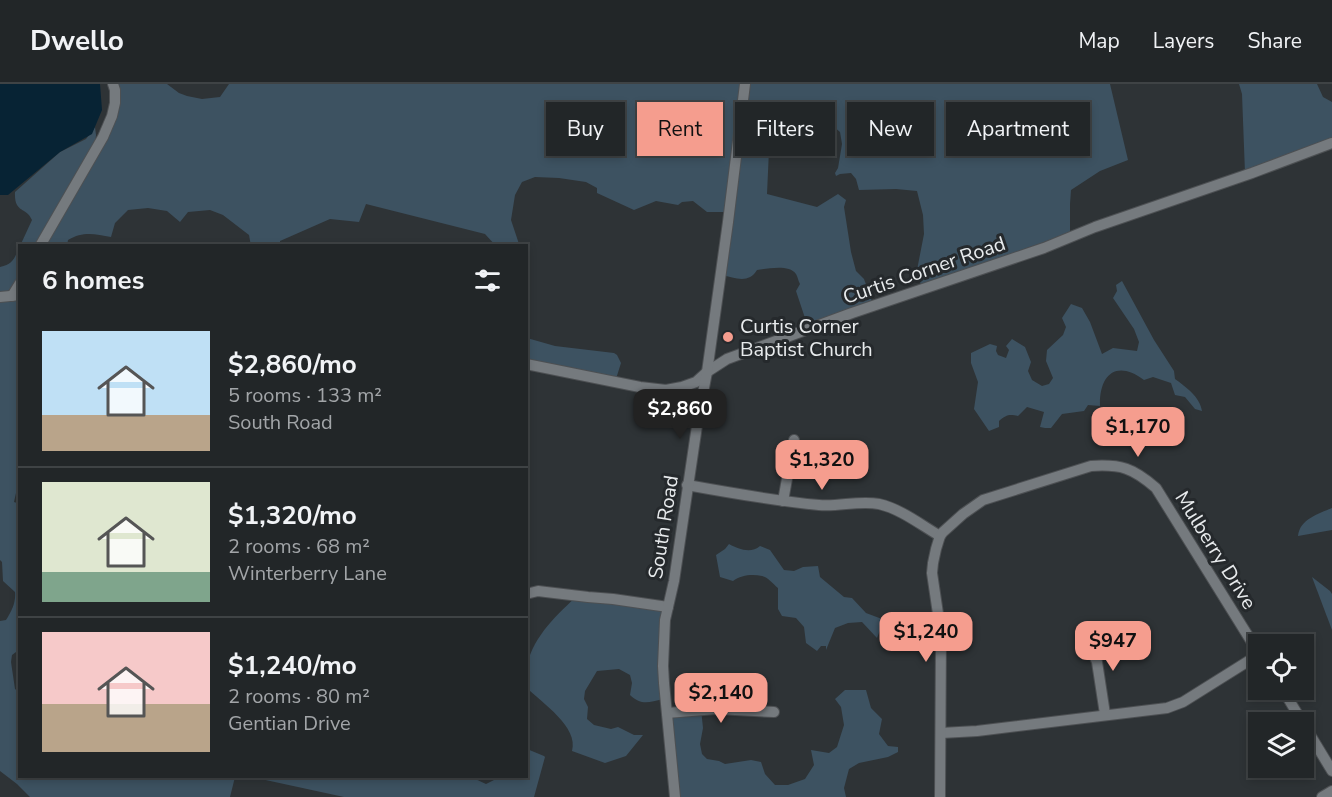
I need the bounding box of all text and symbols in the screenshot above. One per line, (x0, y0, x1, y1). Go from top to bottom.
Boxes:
text: Dwello (30, 22, 124, 60)
text: Map (1078, 27, 1120, 55)
text: Layers (1153, 27, 1214, 55)
text: Share (1247, 27, 1302, 55)
chip: Buy (546, 102, 625, 156)
chip: Rent (637, 102, 723, 156)
chip: Filters (735, 102, 835, 156)
chip: New (847, 102, 934, 156)
chip: Apartment (946, 102, 1090, 156)
street label: Curtis Corner Road (839, 230, 1009, 311)
text: 6 homes (42, 263, 144, 298)
icon: filters (471, 264, 504, 297)
place label: Curtis Corner Baptist Church (740, 313, 873, 363)
marker: Curtis Corner Baptist Church (721, 330, 735, 344)
text: $2,860/mo (228, 347, 357, 382)
icon: home (90, 355, 162, 427)
text: 5 rooms · 133 m² (228, 382, 382, 409)
pin: $2,860 (631, 389, 729, 440)
text: $2,860 (648, 395, 712, 422)
pin: $1,170 (1089, 407, 1187, 458)
text: South Road (228, 409, 333, 436)
text: $1,170 (1106, 413, 1170, 440)
pin: $1,320 (773, 440, 871, 491)
text: $1,320 (790, 446, 854, 473)
street label: South Road (642, 473, 685, 581)
street label: Mulberry Drive (1169, 486, 1263, 614)
text: $1,320/mo (228, 498, 357, 533)
icon: home (90, 506, 162, 578)
text: 2 rooms · 68 m² (228, 533, 370, 560)
text: Winterberry Lane (228, 560, 387, 587)
pin: $1,240 (877, 612, 975, 663)
text: $1,240 (894, 618, 958, 645)
pin: $947 (1077, 621, 1149, 672)
text: $947 (1089, 627, 1137, 654)
map controls (1248, 634, 1314, 778)
button: locate (1248, 634, 1314, 700)
text: $1,240/mo (228, 648, 357, 683)
icon: home (90, 656, 162, 728)
pin: $2,140 (672, 673, 770, 724)
text: $2,140 (689, 679, 753, 706)
text: 2 rooms · 80 m² (228, 683, 370, 710)
text: Gentian Drive (228, 710, 351, 737)
button: layers (1248, 712, 1314, 778)

